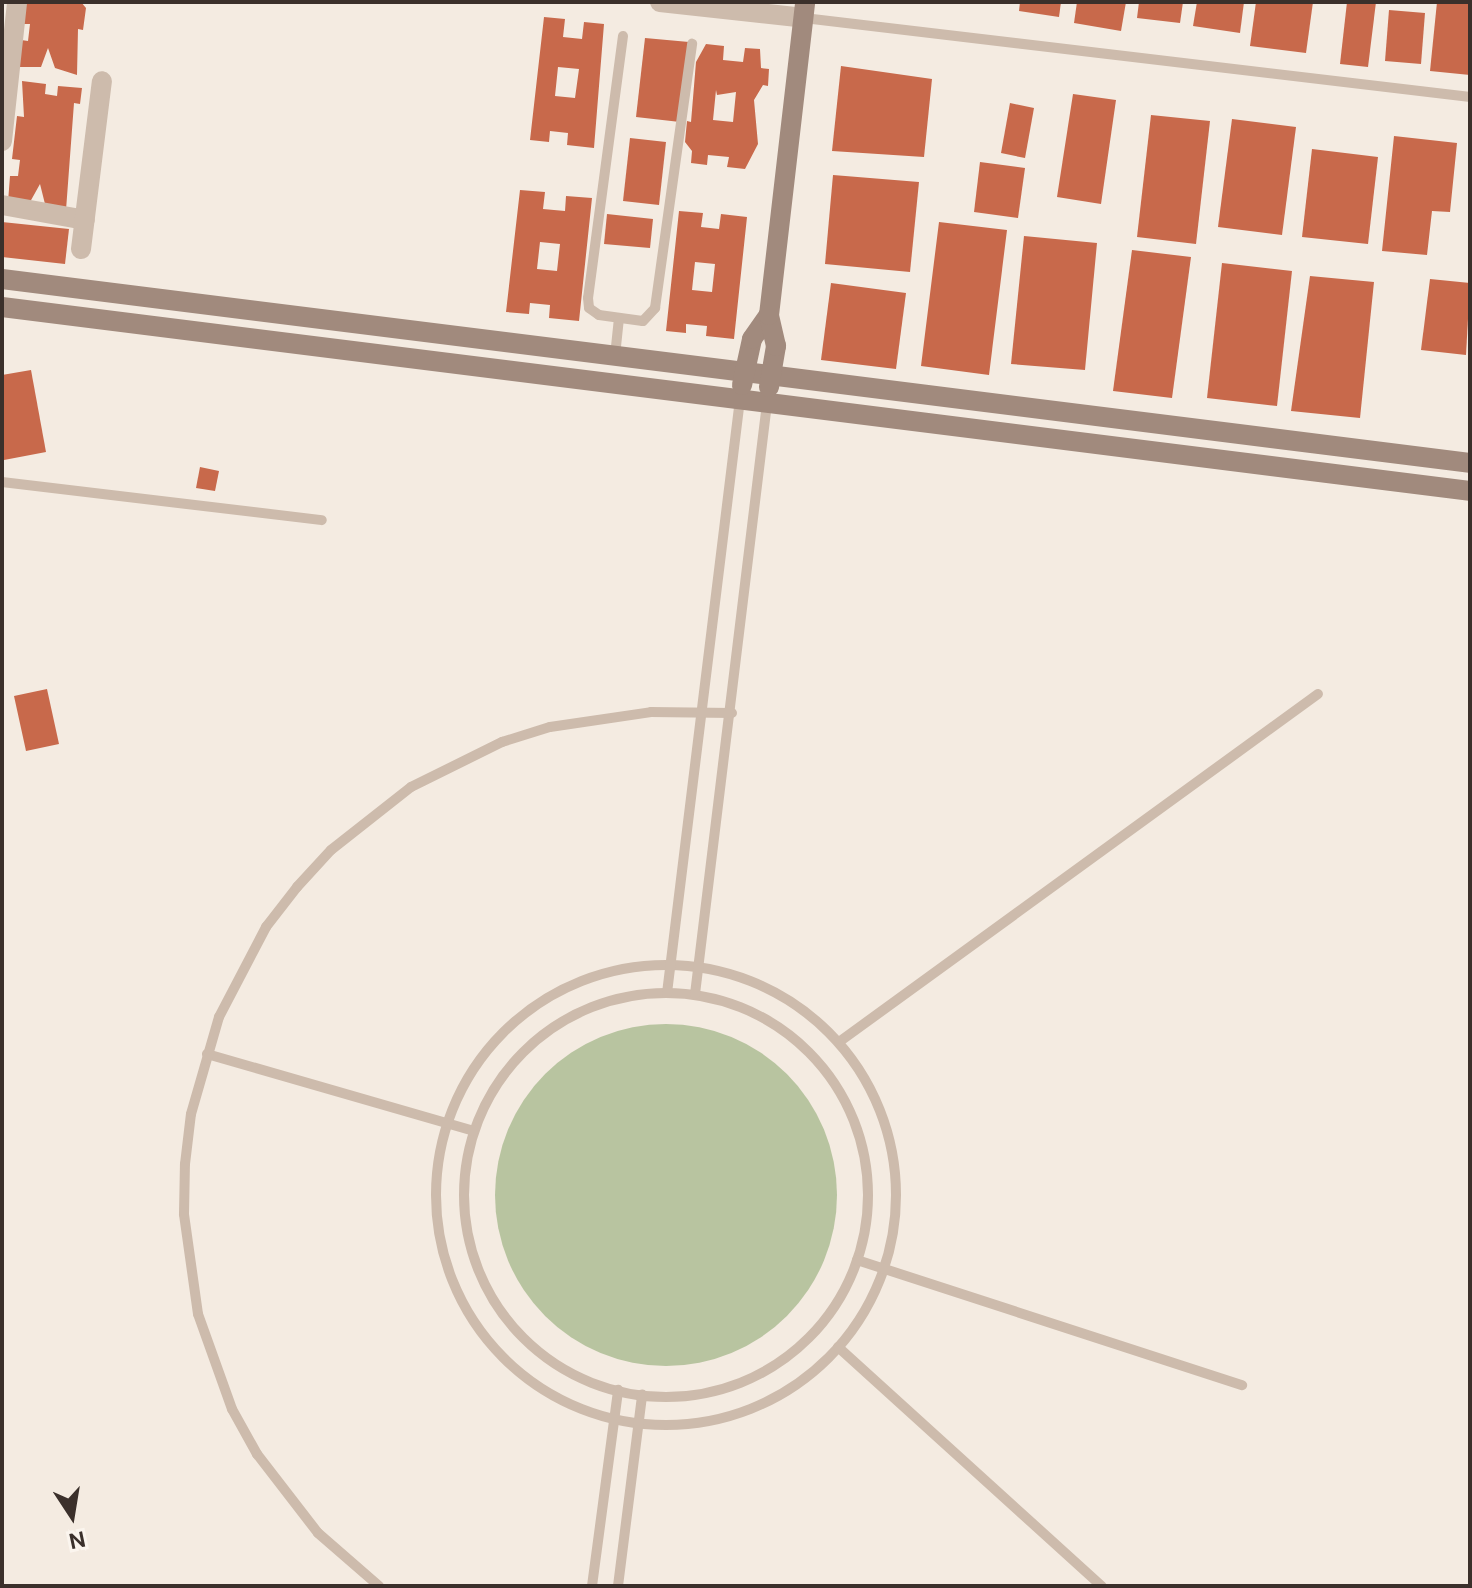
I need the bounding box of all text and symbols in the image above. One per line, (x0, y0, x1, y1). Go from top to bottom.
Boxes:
north arrow (32, 1476, 112, 1556)
text: N (66, 1524, 88, 1556)

